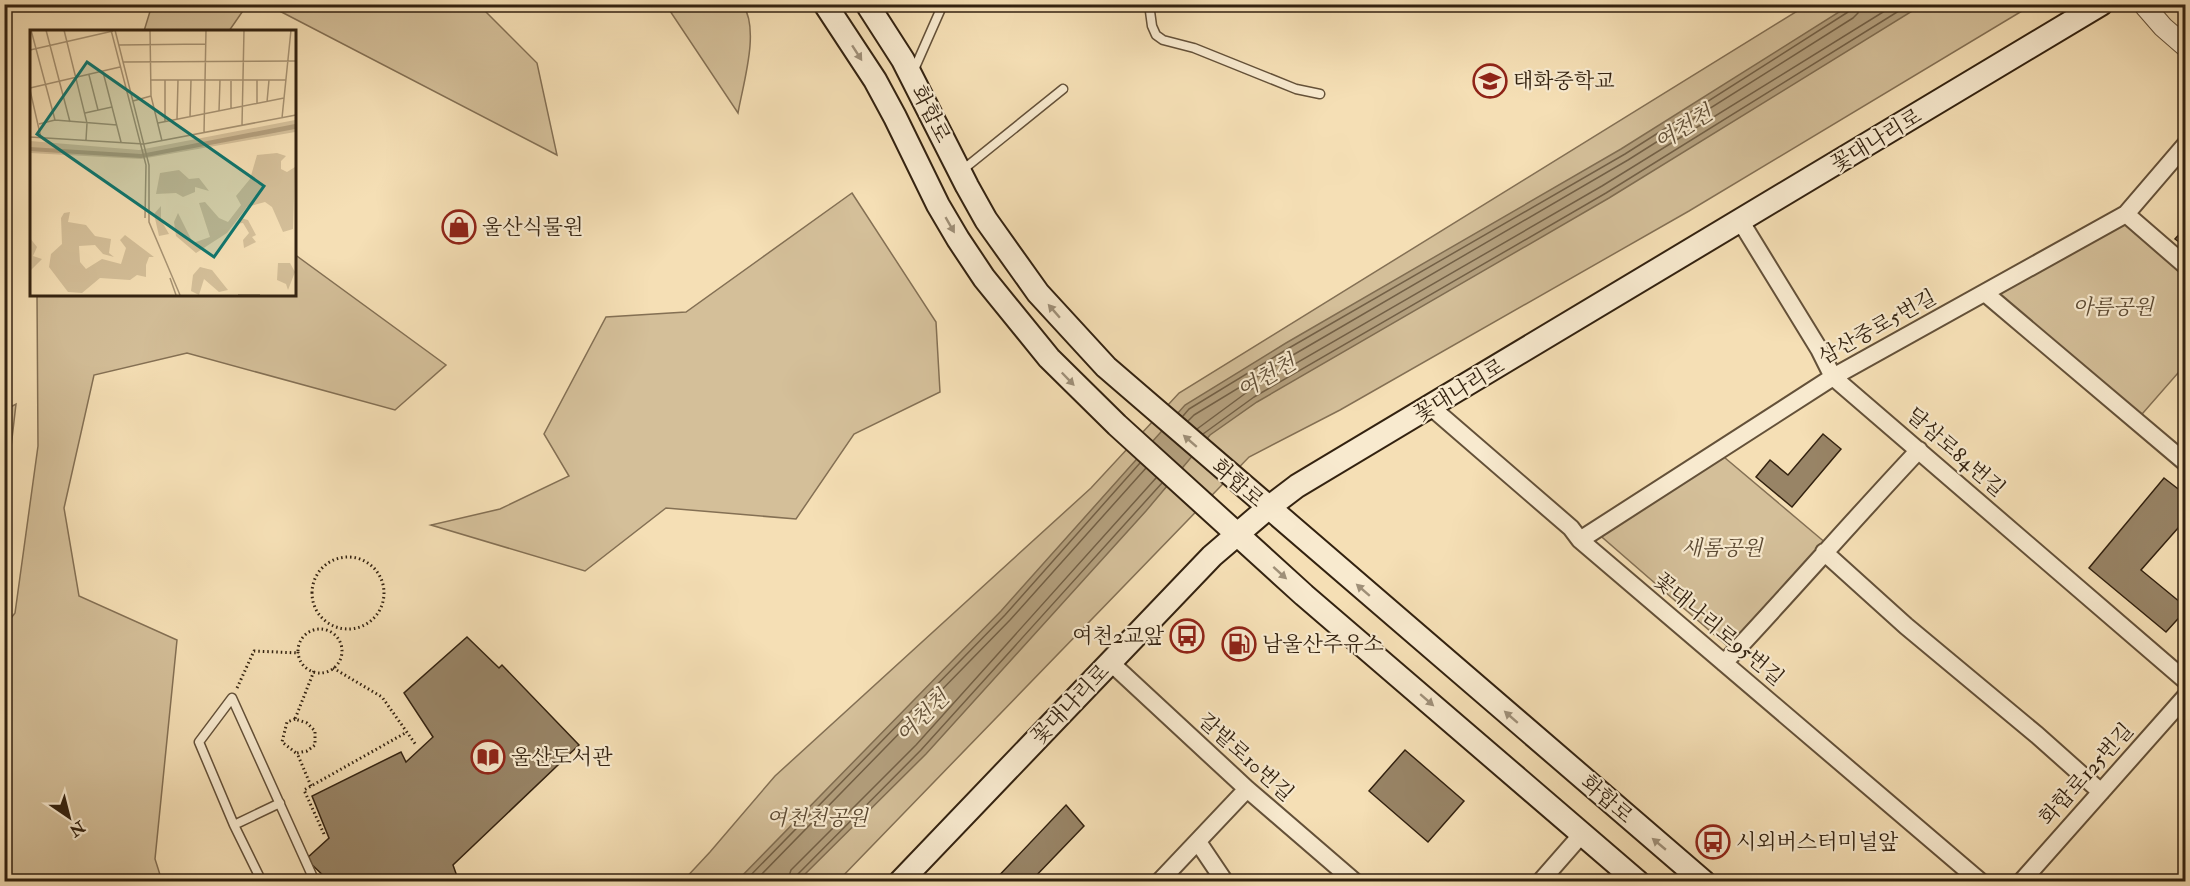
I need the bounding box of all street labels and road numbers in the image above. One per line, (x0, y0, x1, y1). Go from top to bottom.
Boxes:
street label: 화합로 (905, 81, 956, 147)
street label: 꽃대나리로 (1826, 103, 1927, 178)
street label: 삼산중로5번길 (1813, 284, 1941, 371)
street label: 꽃대나리로 (1409, 353, 1510, 428)
street label: 달삼로84번길 (1901, 402, 2011, 503)
street label: 화합로 (1206, 453, 1269, 514)
street label: 꽃대나리로95번길 (1648, 567, 1789, 692)
street label: 꽃대나리로 (1025, 658, 1115, 750)
street label: 갈밭로10번길 (1192, 707, 1299, 807)
street label: 화합로125번길 (2033, 717, 2139, 831)
street label: 화합로 (1575, 769, 1638, 830)

